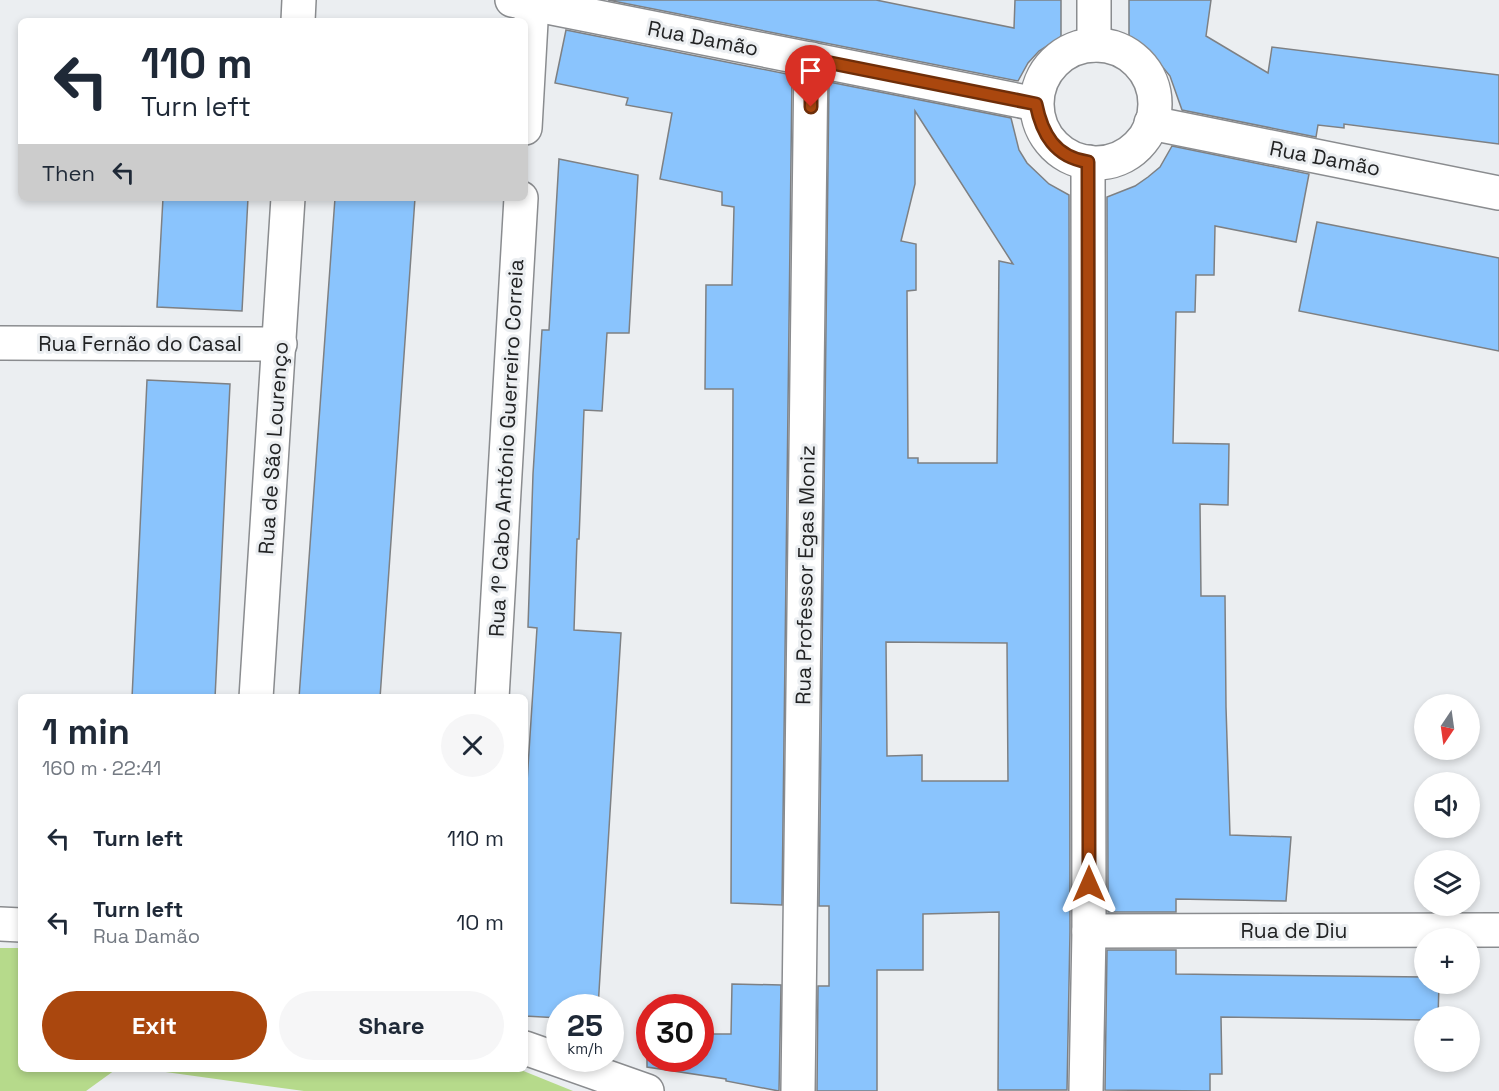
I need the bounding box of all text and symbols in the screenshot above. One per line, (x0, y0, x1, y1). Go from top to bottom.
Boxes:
street label: Rua Damão (645, 14, 761, 62)
text: 110 m (141, 37, 253, 90)
icon: left (42, 42, 120, 120)
pin (785, 45, 836, 107)
icon: arrive (794, 54, 827, 87)
text: Turn left (141, 89, 251, 124)
street label: Rua Damão (1267, 134, 1383, 182)
icon: left (107, 156, 140, 189)
text: Then (42, 159, 95, 187)
street label: Rua 1º Cabo António Guerreiro Correia (483, 258, 529, 638)
street label: Rua Fernão do Casal (38, 330, 242, 357)
street label: Rua de São Lourenço (252, 341, 294, 555)
street label: Rua Professor Egas Moniz (789, 445, 821, 705)
north arrow (1414, 694, 1480, 760)
map controls (1414, 694, 1480, 1072)
text: 1 min (42, 709, 130, 755)
button: close (441, 714, 504, 777)
text: 160 m · 22:41 (42, 755, 161, 781)
button: sound (1414, 772, 1480, 838)
icon: left (42, 822, 75, 855)
text: Turn left (93, 824, 183, 852)
text: 110 m (447, 824, 504, 852)
button: layers (1414, 850, 1480, 916)
position arrow (1057, 852, 1121, 916)
text: Turn left (93, 895, 183, 923)
icon: left (42, 906, 75, 939)
text: 10 m (456, 908, 504, 936)
street label: Rua de Diu (1241, 917, 1347, 944)
text: Rua Damão (93, 923, 200, 949)
button: + (1414, 928, 1480, 994)
button: Exit (42, 991, 267, 1060)
button: Share (279, 991, 504, 1060)
speed limit sign: 30 (636, 994, 714, 1072)
text: 25 (567, 1006, 603, 1045)
button: − (1414, 1006, 1480, 1072)
text: km/h (567, 1039, 603, 1058)

